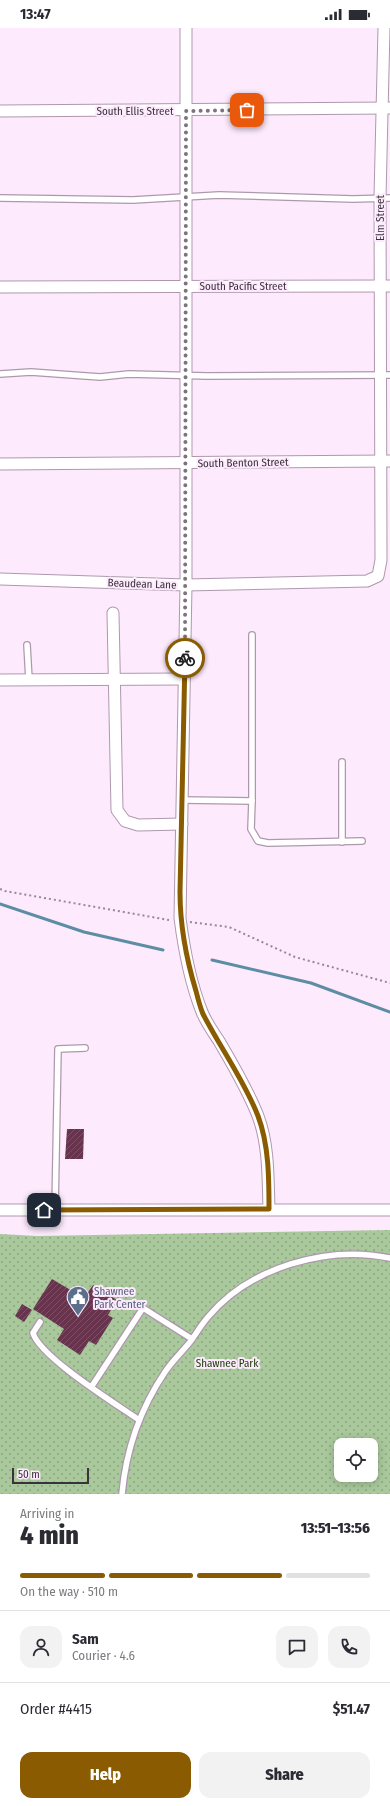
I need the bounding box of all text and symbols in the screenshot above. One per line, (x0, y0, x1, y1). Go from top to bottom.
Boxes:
text: 13:47 (20, 5, 51, 23)
pin (230, 93, 264, 127)
icon: bag (236, 99, 258, 121)
street label: South Ellis Street (97, 105, 174, 118)
street label: Elm Street (374, 195, 387, 241)
street label: South Pacific Street (199, 280, 287, 293)
street label: South Benton Street (197, 456, 289, 470)
street label: Beaudean Lane (107, 576, 177, 592)
courier (165, 638, 205, 678)
icon: bike (174, 647, 196, 669)
pin (27, 1193, 61, 1227)
icon: home (33, 1199, 55, 1221)
public building icon: Shawnee Park Center (65, 1284, 91, 1317)
place label: Shawnee Park Center (94, 1285, 146, 1311)
park label: Shawnee Park (196, 1357, 259, 1370)
map controls (334, 1438, 378, 1482)
button: locate (334, 1438, 378, 1482)
scale bar (12, 1466, 89, 1485)
text: 50 m (18, 1468, 40, 1481)
text: Arriving in (20, 1506, 74, 1521)
text: 13:51–13:56 (301, 1519, 370, 1537)
text: 4 min (20, 1520, 79, 1551)
text: On the way · 510 m (20, 1584, 118, 1599)
button: person (20, 1626, 62, 1668)
button: chat (276, 1626, 318, 1668)
button: phone (328, 1626, 370, 1668)
text: Sam (72, 1630, 99, 1648)
text: Courier · 4.6 (72, 1648, 135, 1663)
text: Order #4415 (20, 1700, 92, 1718)
text: $51.47 (333, 1700, 370, 1718)
button: Help (20, 1752, 191, 1798)
button: Share (199, 1752, 370, 1798)

